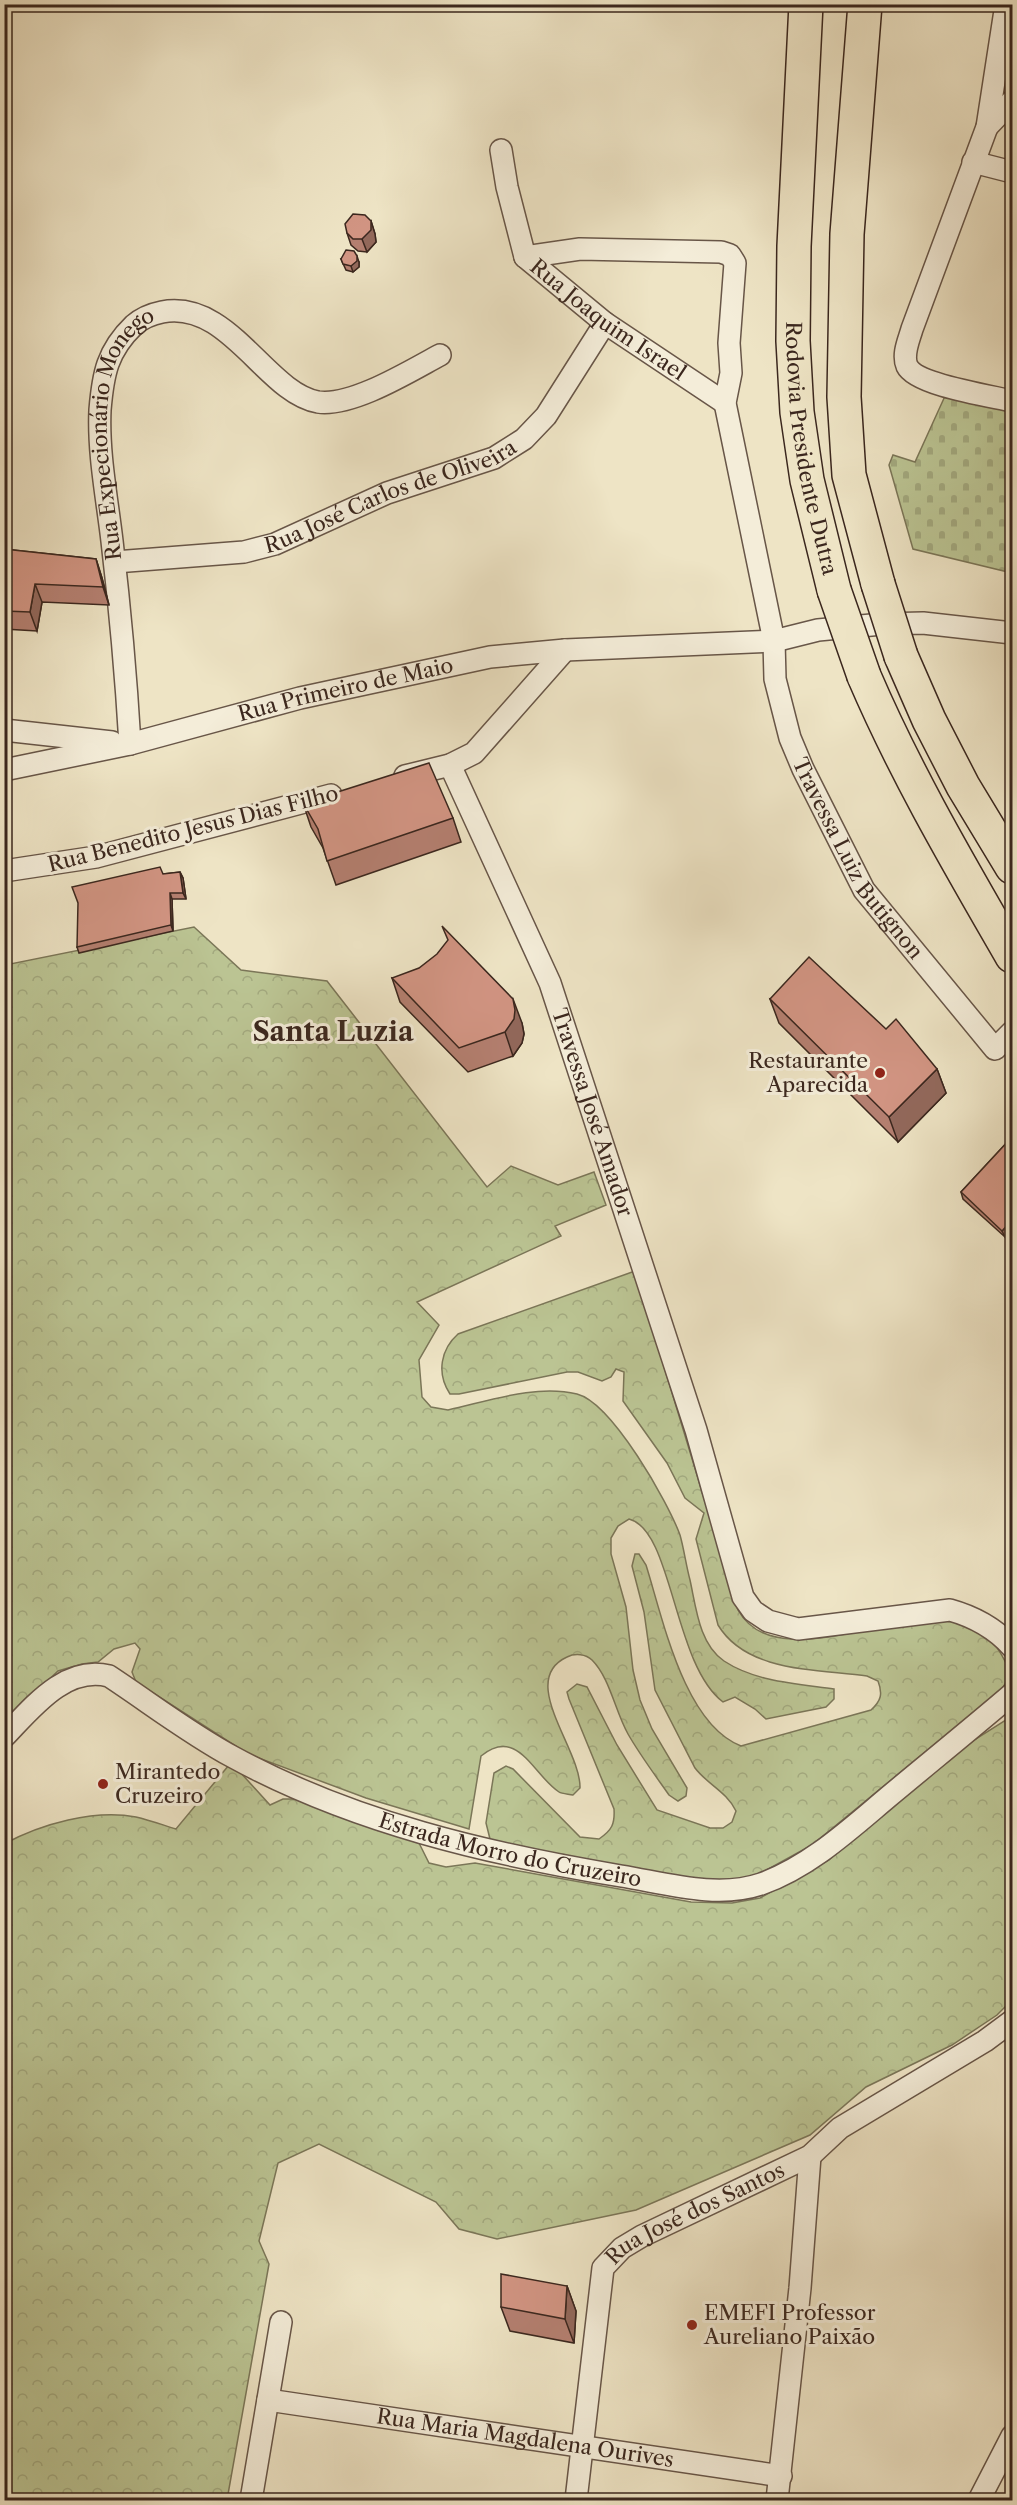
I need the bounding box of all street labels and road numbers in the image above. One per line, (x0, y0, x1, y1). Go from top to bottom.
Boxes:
street label: Rua Joaquim Israel (525, 254, 691, 385)
street label: Rua Expecionário Monego (87, 302, 158, 562)
street label: Rodovia Presidente Dutra (781, 321, 843, 578)
street label: Rua José Carlos de Oliveira (262, 434, 521, 558)
street label: Rua Primeiro de Maio (235, 652, 455, 726)
street label: Travessa Luiz Butignon (788, 754, 929, 964)
street label: Rua Benedito Jesus Dias Filho (45, 780, 341, 877)
street label: Travessa José Amador (547, 1005, 638, 1220)
street label: Estrada Morro do Cruzeiro (376, 1807, 644, 1891)
street label: Rua José dos Santos (600, 2157, 788, 2269)
street label: Rua Maria Magdalena Ourives (375, 2403, 676, 2472)

